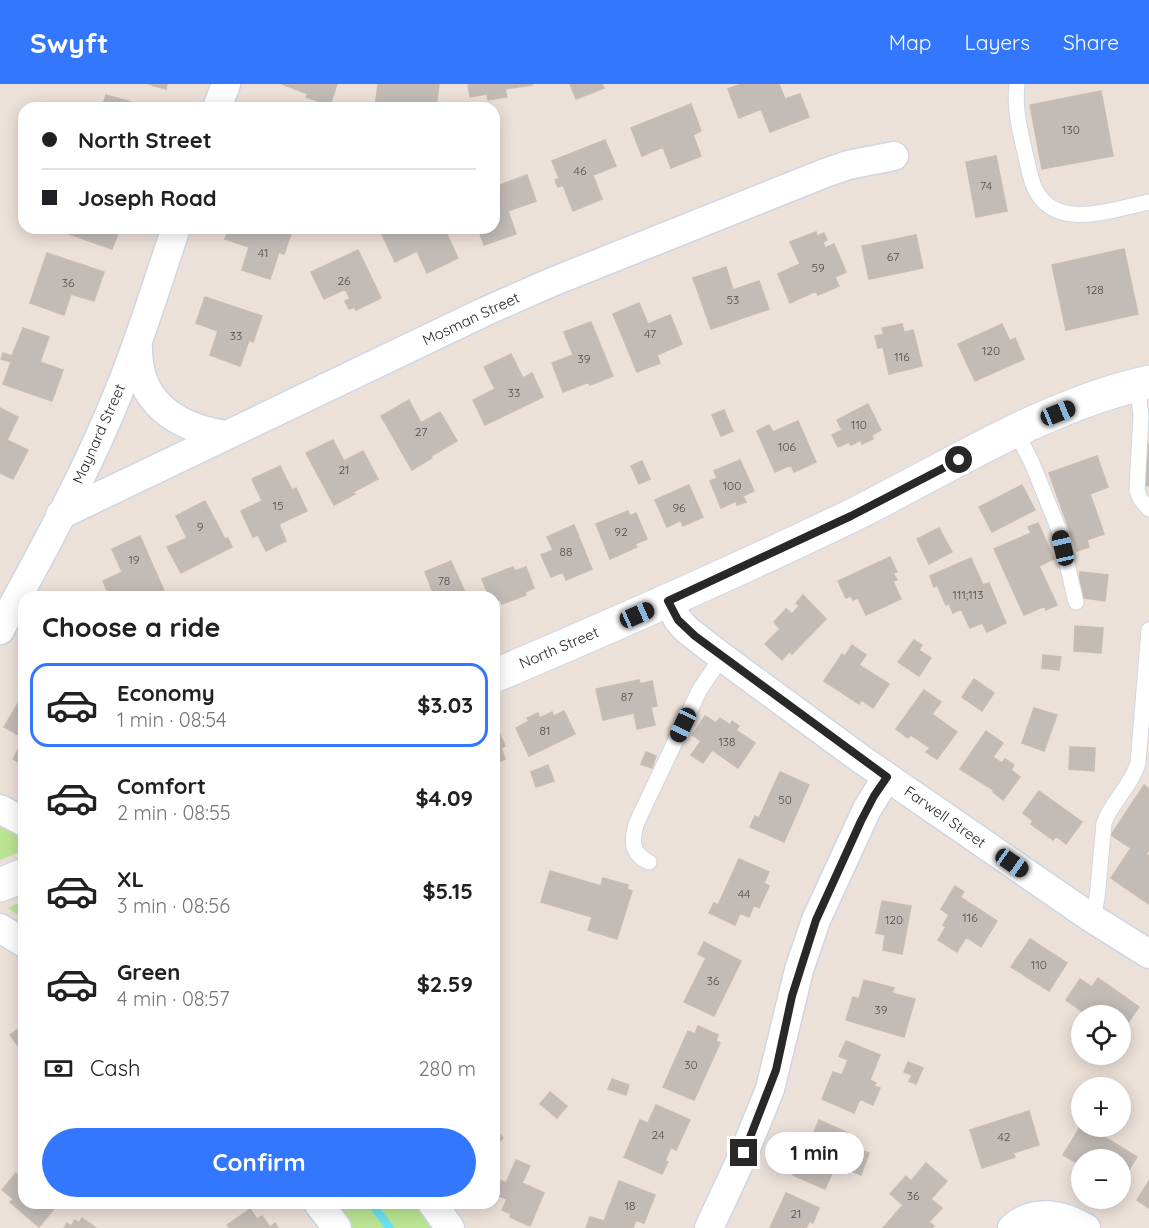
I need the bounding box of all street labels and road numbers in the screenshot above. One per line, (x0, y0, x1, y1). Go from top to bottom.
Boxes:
street label: Mosman Street (419, 288, 522, 349)
street label: Maynard Street (68, 381, 129, 487)
street label: North Street (516, 622, 601, 673)
street label: Farwell Street (901, 781, 990, 852)

